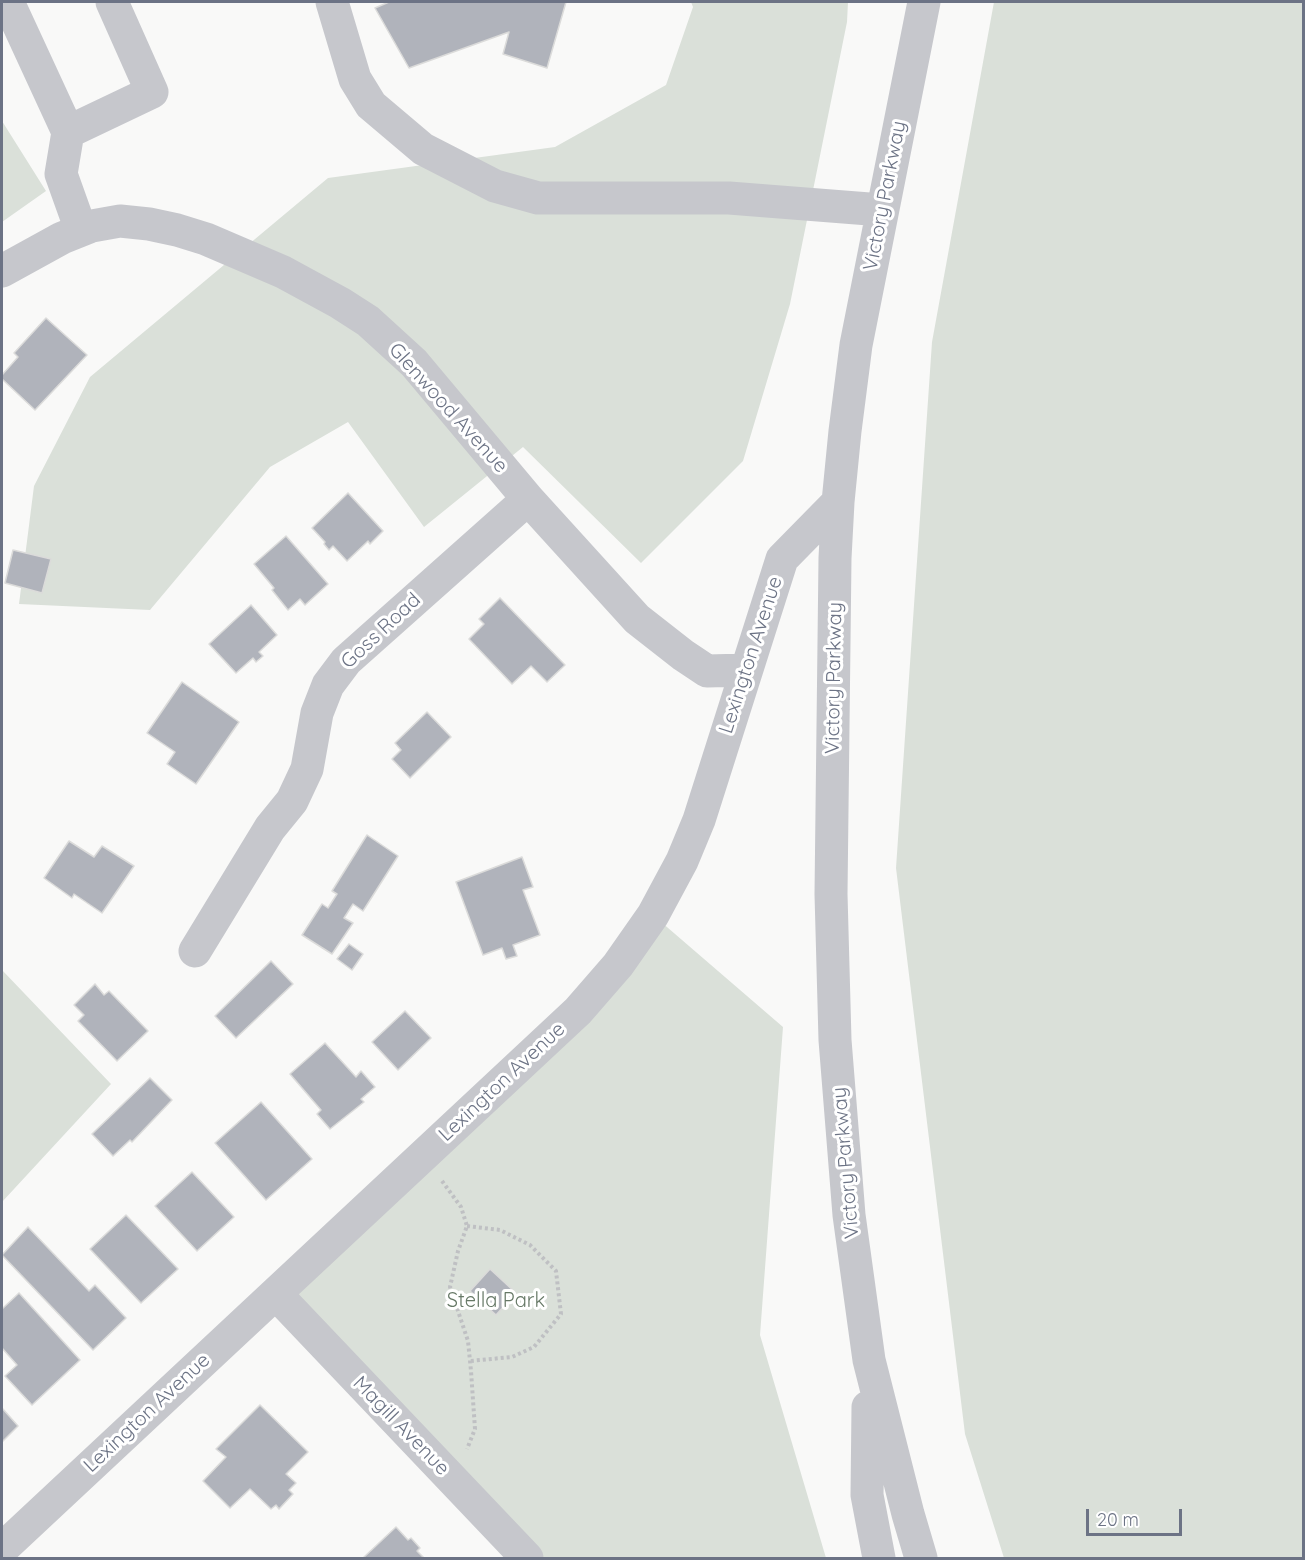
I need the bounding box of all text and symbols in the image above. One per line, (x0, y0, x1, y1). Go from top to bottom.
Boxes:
street label: Victory Parkway (859, 119, 911, 273)
street label: Glenwood Avenue (383, 338, 513, 478)
street label: Lexington Avenue (714, 573, 788, 737)
street label: Goss Road (336, 588, 426, 674)
street label: Victory Parkway (821, 602, 847, 754)
street label: Lexington Avenue (434, 1017, 570, 1147)
street label: Victory Parkway (827, 1086, 865, 1240)
park label: Stella Park (447, 1289, 545, 1313)
street label: Lexington Avenue (79, 1348, 215, 1478)
street label: Magill Avenue (348, 1371, 454, 1481)
scale bar (1089, 1497, 1185, 1535)
text: 20 m (1097, 1508, 1139, 1531)

